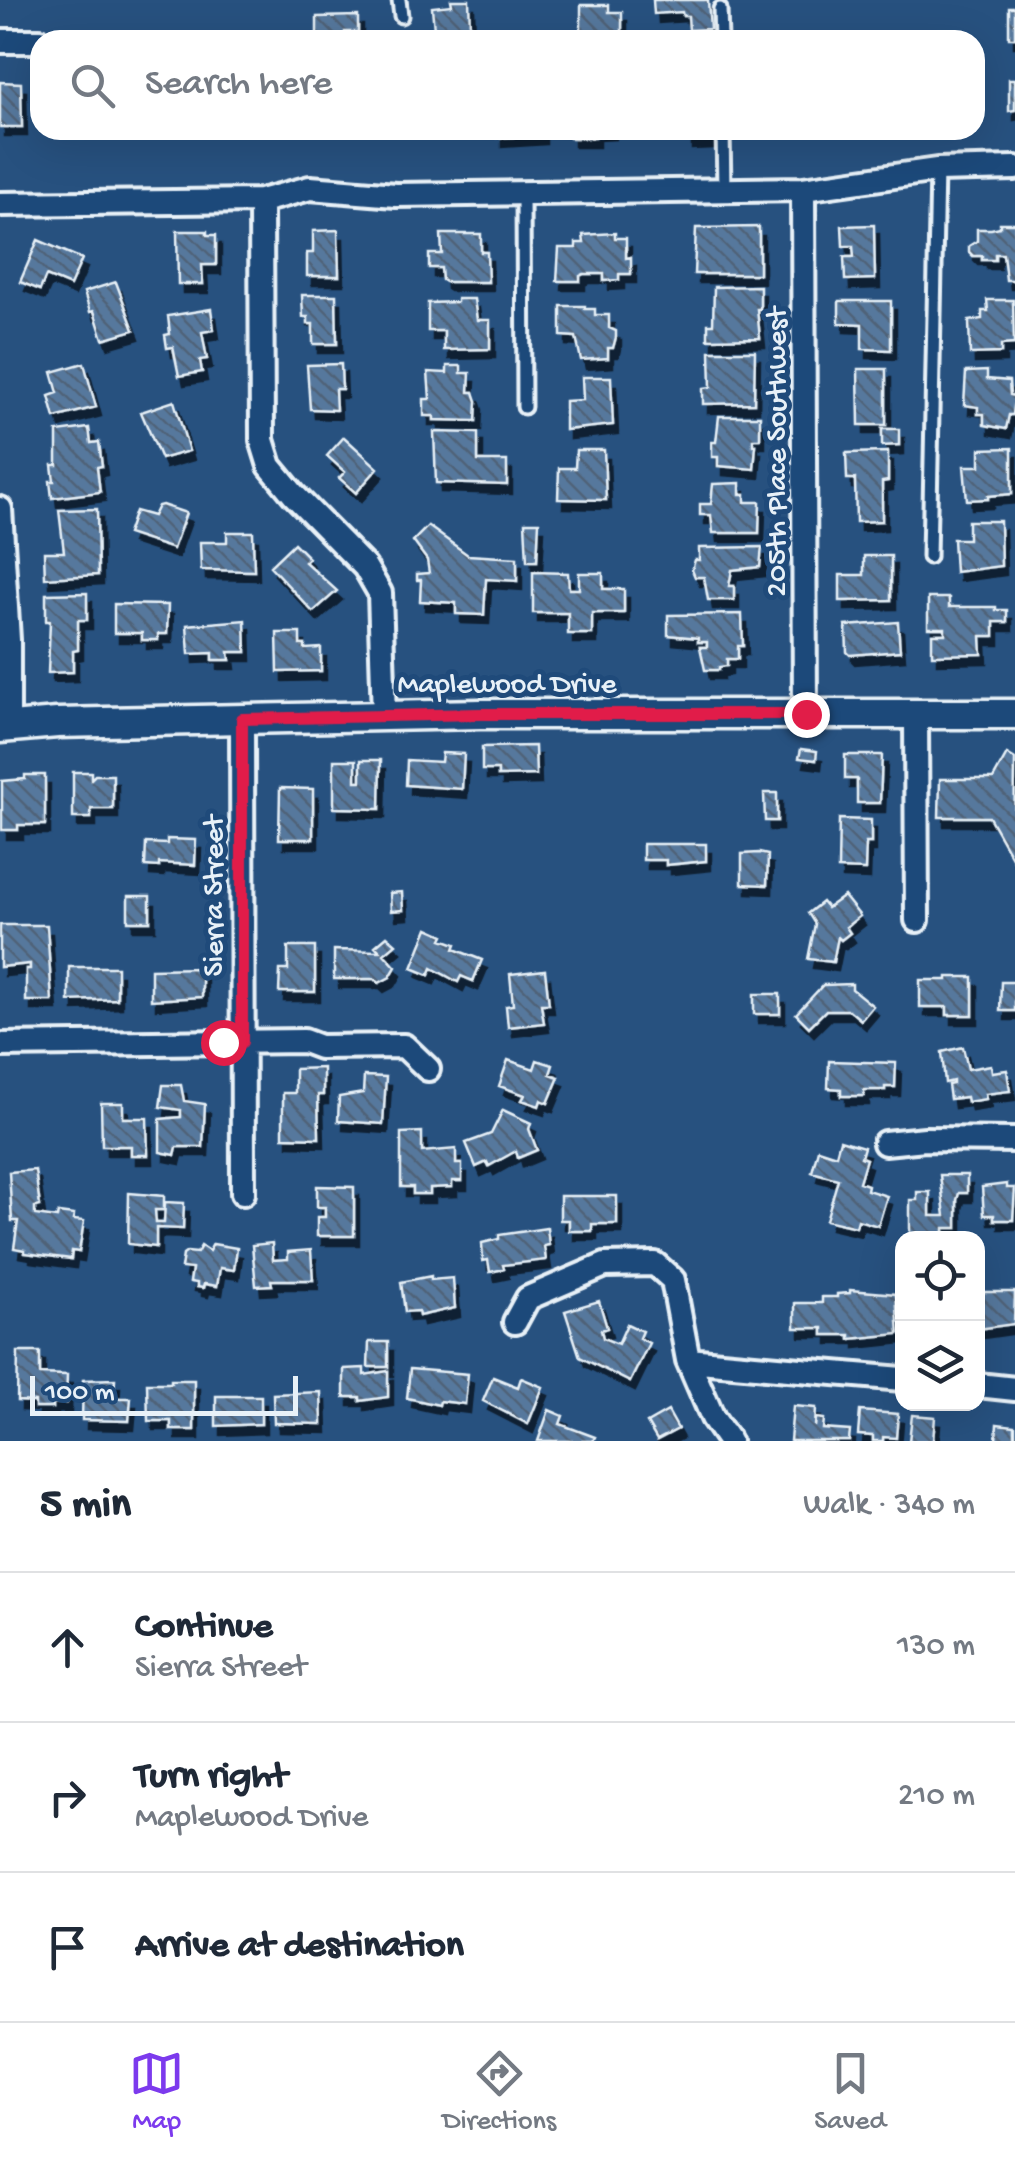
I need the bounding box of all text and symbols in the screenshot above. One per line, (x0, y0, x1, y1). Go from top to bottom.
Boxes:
search box (30, 30, 985, 140)
icon: search (65, 58, 120, 113)
text: Search here (145, 63, 332, 107)
street label: 205th Place Southwest (762, 304, 797, 597)
street label: Maplewood Drive (398, 669, 617, 704)
route end (784, 692, 830, 738)
street label: Sierra Street (199, 813, 234, 976)
route start (201, 1020, 247, 1066)
map controls (895, 1231, 985, 1411)
button: locate (895, 1231, 985, 1321)
button: layers (895, 1321, 985, 1411)
scale bar (30, 1371, 298, 1416)
text: 100 m (45, 1377, 115, 1410)
text: 5 min (40, 1482, 131, 1531)
text: Walk · 340 m (803, 1487, 975, 1525)
text: Continue (135, 1606, 273, 1650)
icon: ahead (40, 1620, 95, 1675)
text: 130 m (897, 1628, 975, 1666)
text: Sierra Street (135, 1650, 307, 1688)
text: Turn right (135, 1756, 287, 1800)
icon: right (40, 1770, 95, 1825)
text: 210 m (898, 1778, 975, 1816)
text: Maplewood Drive (135, 1800, 368, 1838)
icon: arrive (40, 1920, 95, 1975)
text: Arrive at destination (135, 1925, 464, 1969)
tab: Map (129, 2046, 184, 2139)
tab: Directions (442, 2046, 556, 2139)
tab: Saved (814, 2046, 886, 2139)

